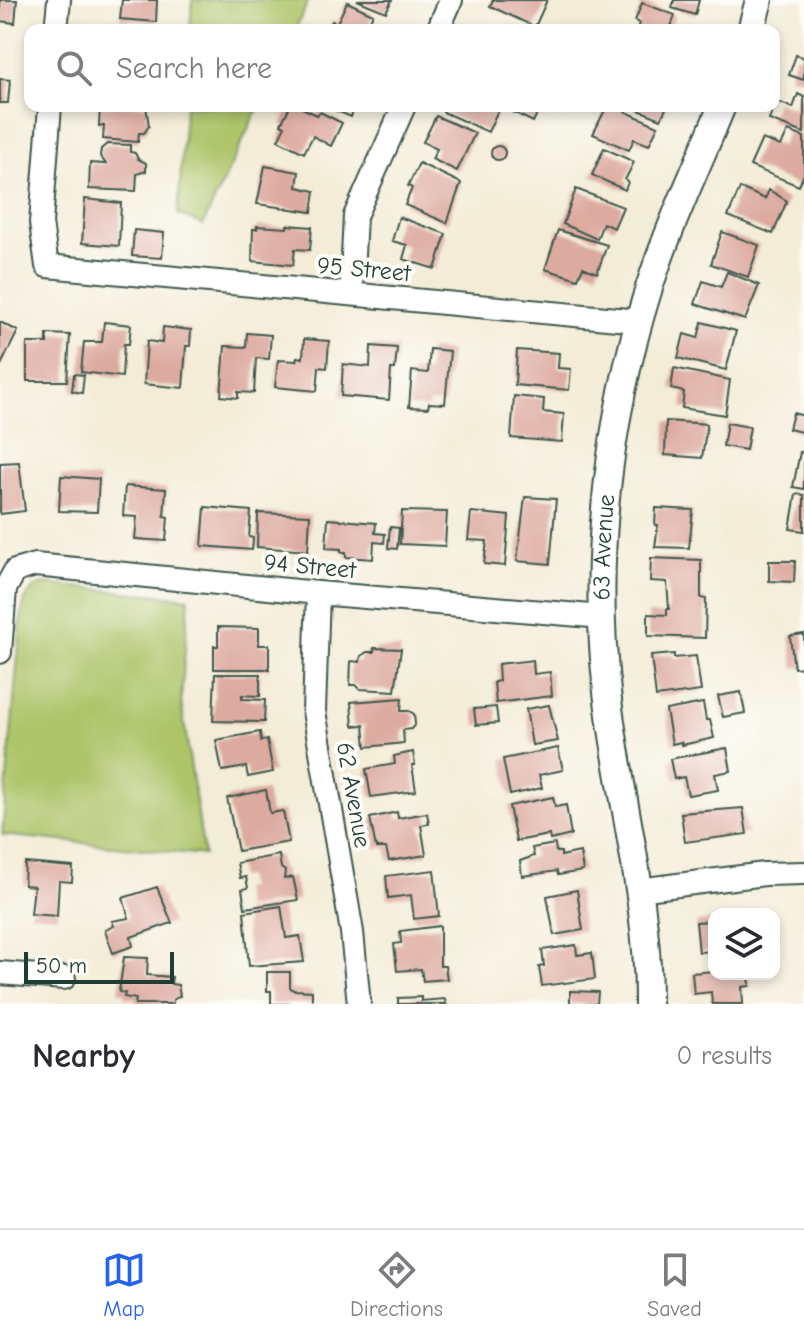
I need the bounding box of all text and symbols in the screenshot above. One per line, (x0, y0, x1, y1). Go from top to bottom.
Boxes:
search box (24, 24, 780, 112)
icon: search (52, 46, 96, 90)
text: Search here (116, 51, 272, 86)
street label: 95 Street (316, 251, 413, 287)
street label: 63 Avenue (587, 493, 620, 600)
street label: 94 Street (263, 548, 358, 584)
street label: 62 Avenue (331, 740, 377, 850)
map controls (708, 908, 780, 980)
button: layers (708, 908, 780, 980)
scale bar (24, 948, 174, 984)
text: 50 m (36, 953, 87, 979)
text: Nearby (32, 1036, 135, 1076)
text: 0 results (677, 1041, 772, 1071)
tab: Map (102, 1248, 146, 1322)
tab: Directions (350, 1248, 443, 1322)
tab: Saved (647, 1248, 702, 1322)

